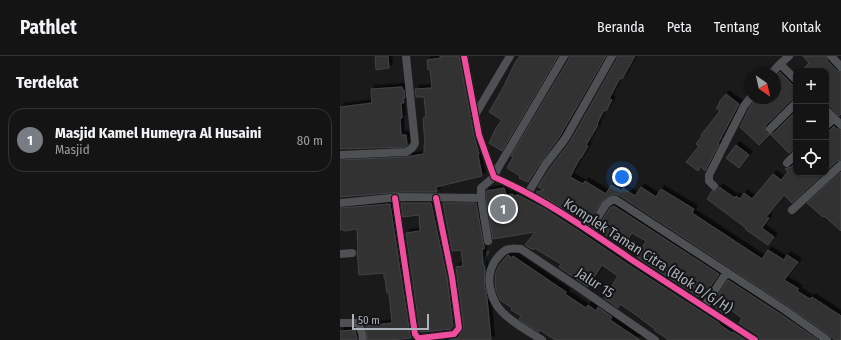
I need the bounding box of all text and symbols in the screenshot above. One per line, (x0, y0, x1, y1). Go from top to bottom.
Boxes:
text: Pathlet (20, 16, 77, 39)
text: Beranda (597, 19, 645, 36)
text: Peta (667, 19, 692, 36)
text: Tentang (714, 19, 759, 36)
text: Kontak (781, 19, 821, 36)
north arrow (745, 68, 781, 104)
map controls (793, 68, 829, 176)
button: + (793, 68, 829, 104)
text: Terdekat (16, 72, 78, 93)
button: − (793, 104, 829, 140)
text: Masjid Kamel Humeyra Al Husaini (55, 124, 261, 142)
text: 1 (27, 133, 33, 148)
text: 80 m (297, 133, 323, 148)
button: locate (793, 140, 829, 176)
text: Masjid (55, 142, 90, 157)
your location (612, 167, 632, 187)
pin: 1 (490, 194, 516, 224)
street label: Komplek Taman Citra (Blok D/G/H) (560, 195, 736, 317)
street label: Jalur 15 (573, 264, 617, 302)
scale bar (352, 312, 429, 331)
text: 50 m (358, 314, 380, 327)

